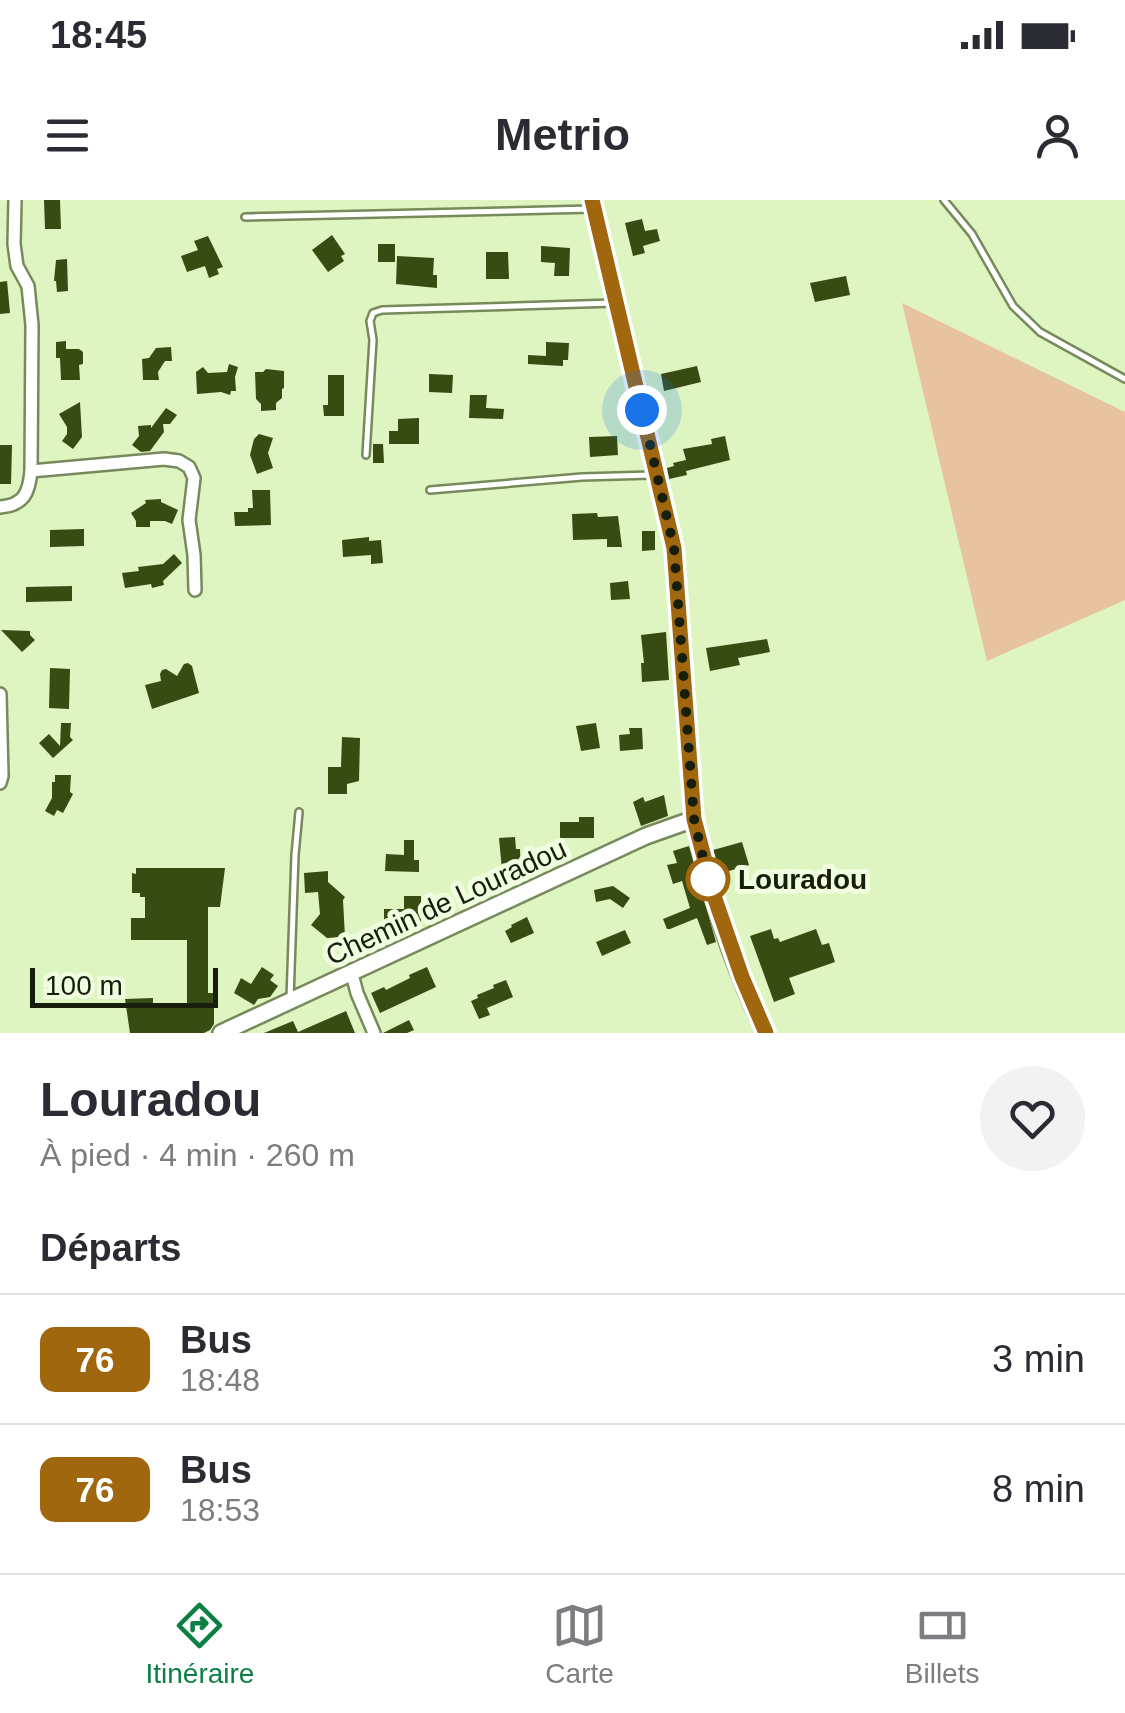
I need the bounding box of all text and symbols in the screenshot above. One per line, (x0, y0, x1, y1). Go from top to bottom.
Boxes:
text: 18:45 (50, 14, 147, 56)
icon: menu (40, 108, 95, 163)
icon: person (1030, 108, 1085, 163)
text: Metrio (495, 109, 630, 160)
your location (617, 385, 667, 435)
street label: Chemin de Louradou (321, 833, 571, 971)
marker: Louradou (687, 858, 729, 900)
place label: Louradou (738, 864, 867, 895)
scale bar (30, 963, 218, 1008)
text: 100 m (45, 970, 123, 1001)
button: heart (980, 1066, 1085, 1171)
text: Louradou (40, 1073, 261, 1126)
text: À pied · 4 min · 260 m (40, 1137, 355, 1173)
text: Départs (40, 1227, 182, 1269)
text: Bus (180, 1319, 252, 1361)
text: 3 min (992, 1338, 1085, 1380)
text: 76 (76, 1340, 114, 1379)
text: 18:48 (180, 1362, 260, 1398)
text: Bus (180, 1449, 252, 1491)
text: 8 min (992, 1468, 1085, 1510)
text: 76 (76, 1470, 114, 1509)
text: 18:53 (180, 1492, 260, 1528)
tab: Itinéraire (145, 1598, 254, 1690)
tab: Carte (545, 1598, 614, 1690)
tab: Billets (905, 1598, 979, 1690)

